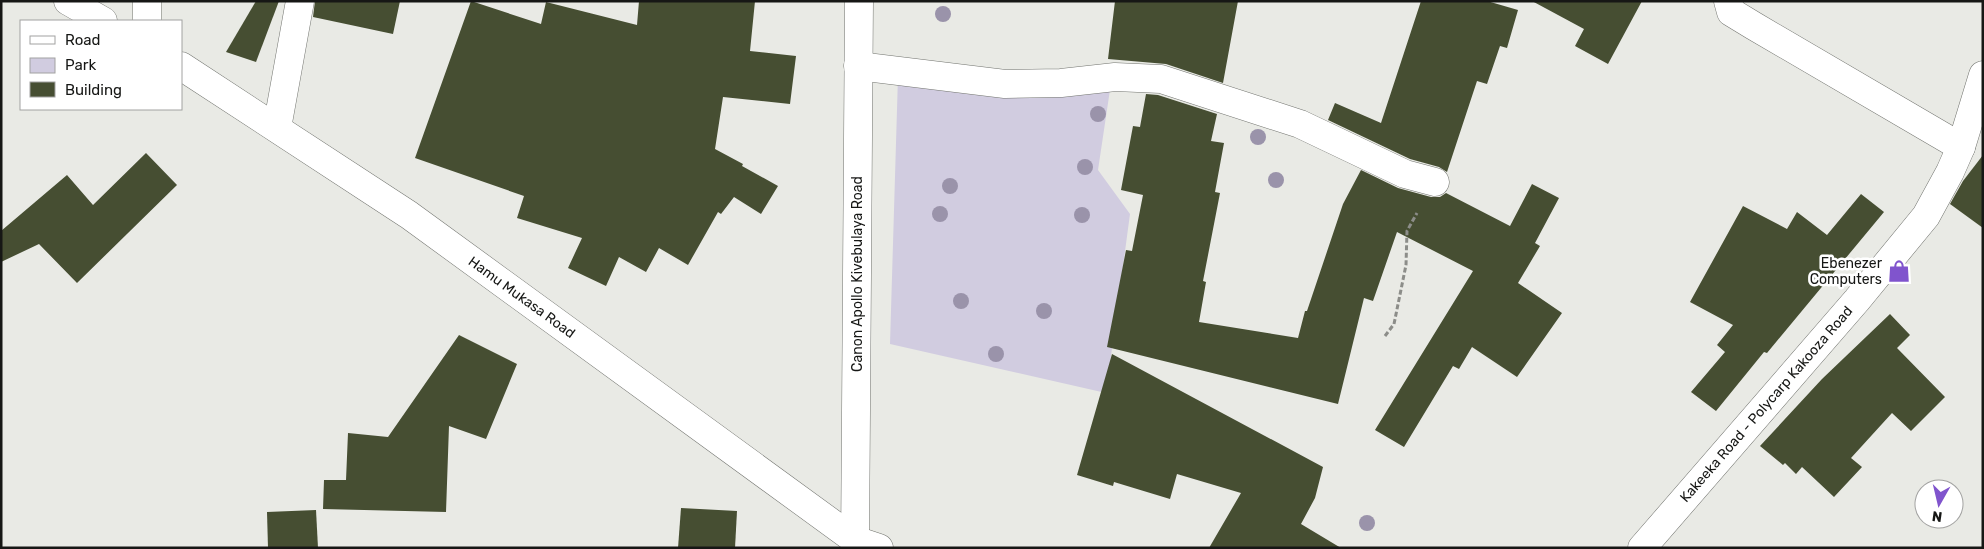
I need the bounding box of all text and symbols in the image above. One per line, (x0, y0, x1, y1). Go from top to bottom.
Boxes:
legend (20, 20, 182, 110)
text: Road (65, 31, 101, 49)
text: Park (65, 56, 96, 74)
text: Building (65, 81, 122, 99)
street label: Canon Apollo Kivebulaya Road (849, 176, 866, 372)
street label: Hamu Mukasa Road (465, 253, 578, 342)
place label: Ebenezer Computers (1810, 255, 1883, 288)
shop icon: Ebenezer Computers (1886, 258, 1912, 284)
street label: Kakeeka Road - Polycarp Kakooza Road (1677, 303, 1856, 506)
north arrow (1914, 479, 1964, 529)
text: N (1931, 507, 1943, 525)

